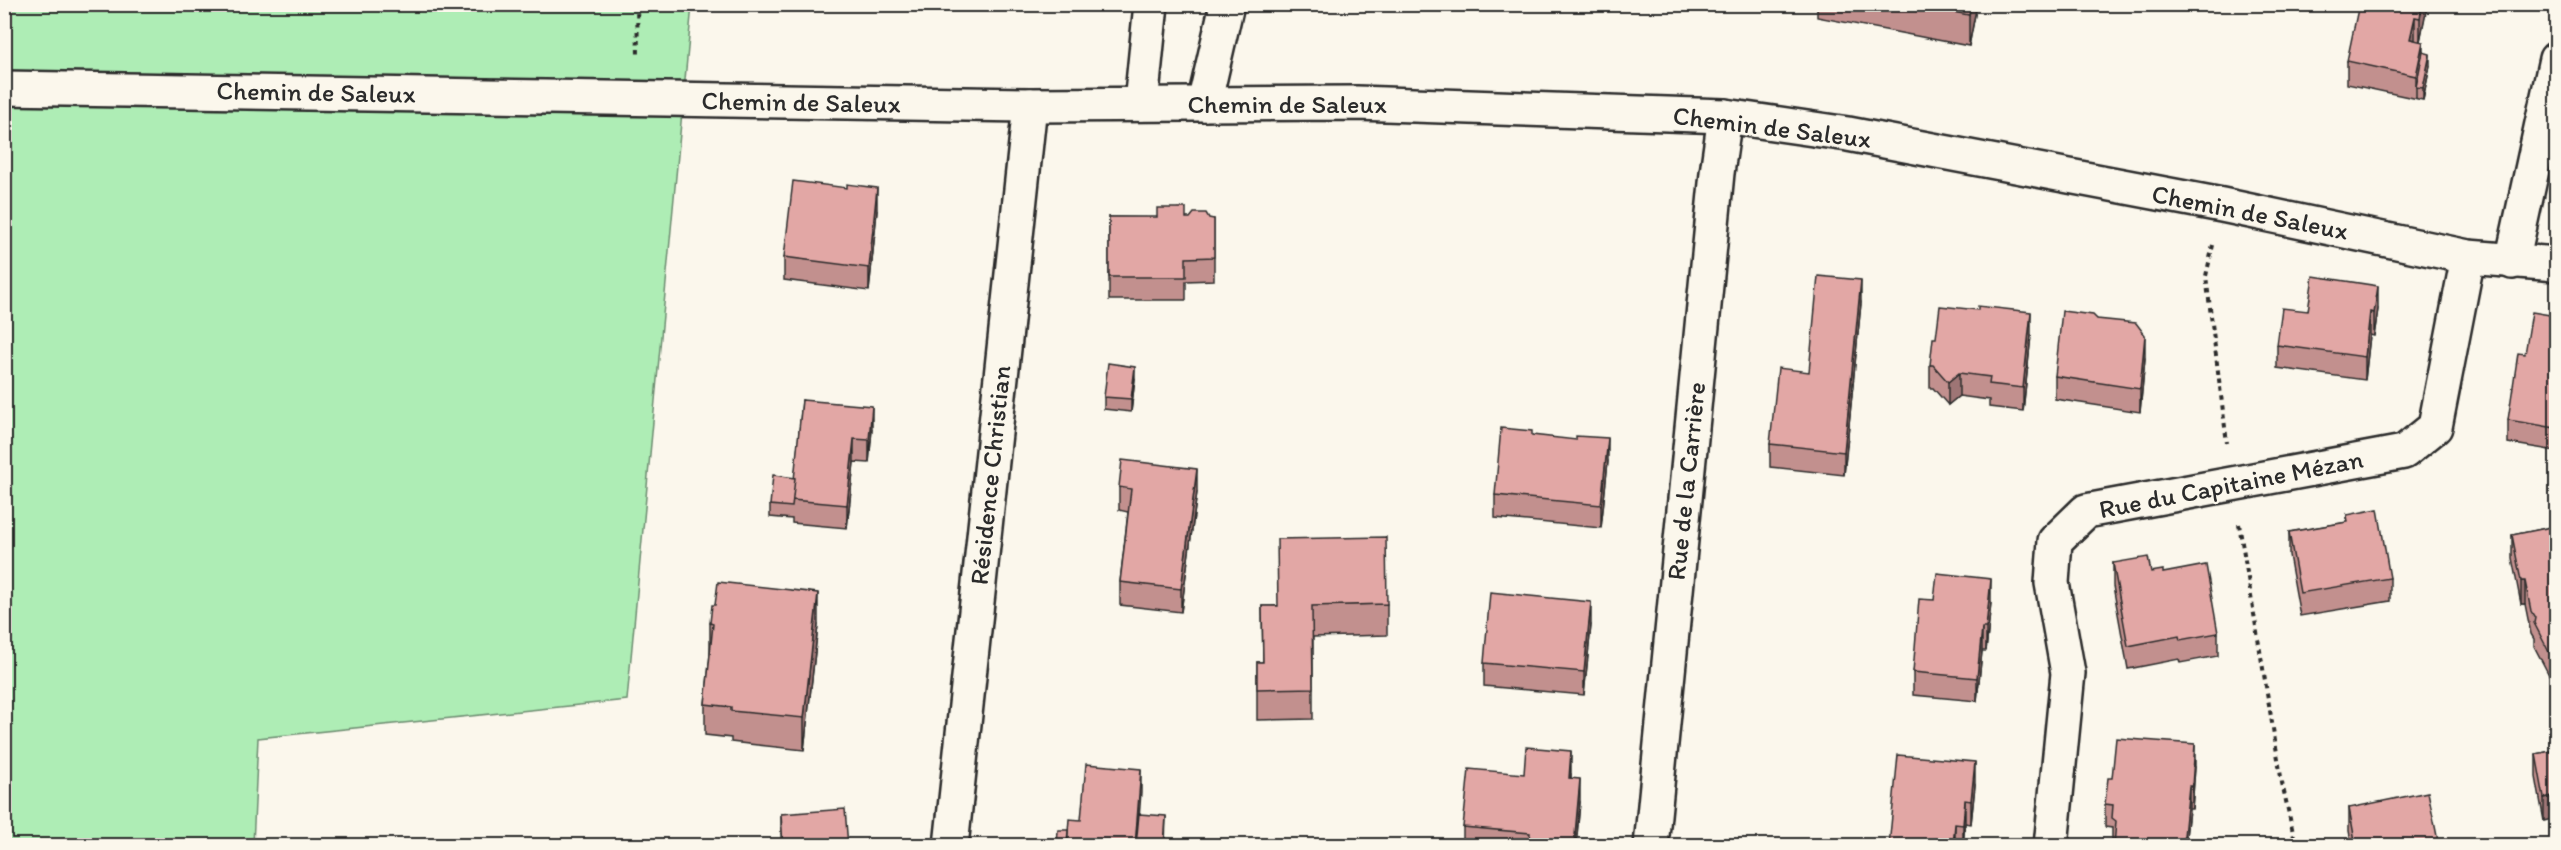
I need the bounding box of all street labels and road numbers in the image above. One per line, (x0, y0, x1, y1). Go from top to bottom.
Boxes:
street label: Chemin de Saleux (216, 74, 416, 110)
street label: Chemin de Saleux (701, 84, 901, 120)
street label: Chemin de Saleux (1187, 88, 1387, 120)
street label: Chemin de Saleux (1671, 99, 1873, 155)
street label: Chemin de Saleux (2149, 177, 2351, 247)
street label: Résidence Christian (963, 363, 1017, 587)
street label: Rue de la Carrière (1660, 380, 1712, 582)
street label: Rue du Capitaine Mézan (2096, 443, 2366, 525)

